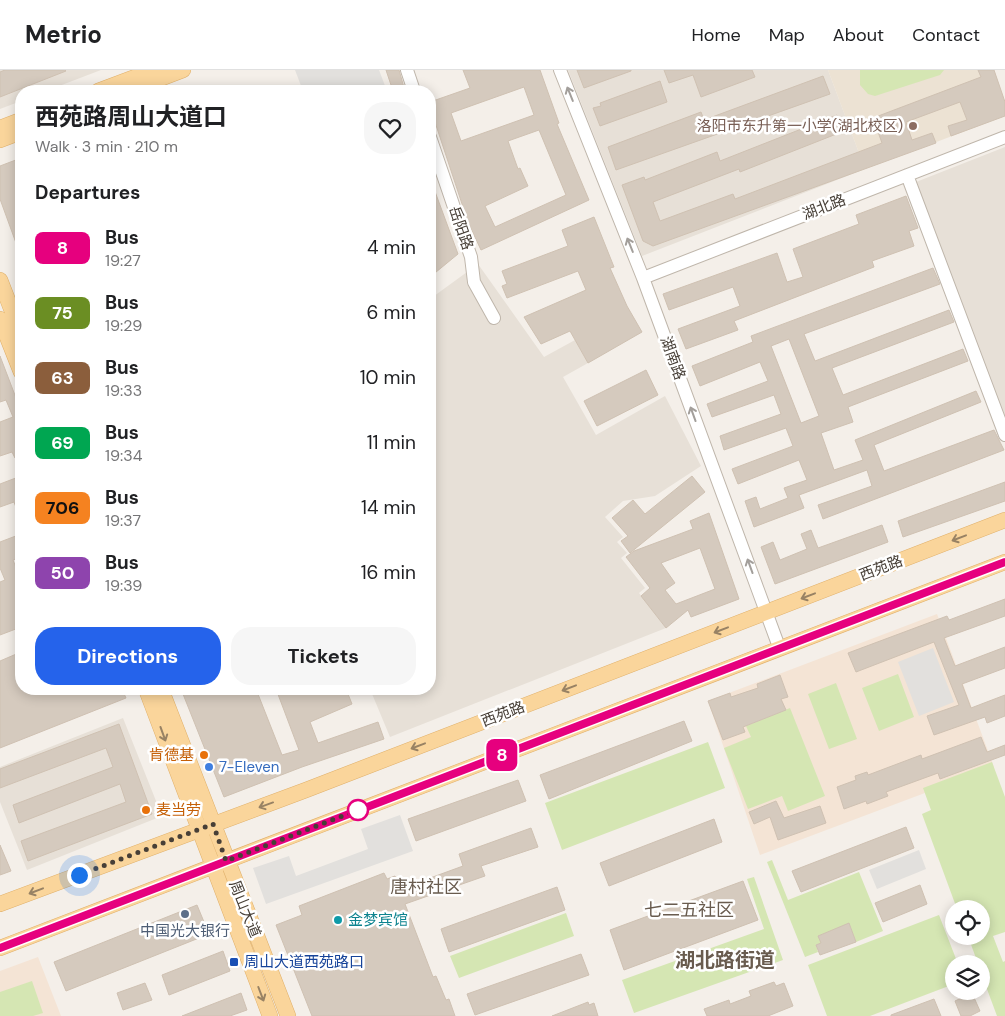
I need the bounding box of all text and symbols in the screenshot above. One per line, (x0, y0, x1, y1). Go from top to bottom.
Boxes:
text: Metrio (25, 19, 102, 50)
text: Home (691, 23, 741, 47)
text: Map (769, 23, 805, 47)
text: About (833, 23, 884, 47)
text: Contact (912, 23, 980, 47)
one-way arrow (565, 87, 574, 103)
text: 西苑路周山大道口 (35, 101, 227, 132)
button: heart (364, 102, 416, 154)
place label: 洛阳市东升第一小学(湖北校区) (697, 116, 903, 136)
marker: 洛阳市东升第一小学(湖北校区) (907, 120, 919, 132)
text: Walk · 3 min · 210 m (35, 136, 178, 157)
text: Departures (35, 180, 140, 205)
street label: 湖北路 (799, 190, 849, 224)
street label: 岳阳路 (444, 203, 478, 253)
text: Bus (105, 225, 139, 250)
text: 4 min (367, 235, 416, 260)
text: 8 (57, 236, 68, 260)
one-way arrow (625, 238, 635, 253)
text: 19:27 (105, 250, 141, 271)
text: Bus (105, 290, 139, 315)
text: 6 min (367, 300, 416, 325)
text: 75 (52, 301, 73, 325)
text: 19:29 (105, 315, 142, 336)
street label: 湖南路 (656, 333, 690, 383)
text: Bus (105, 355, 139, 380)
text: 10 min (360, 365, 416, 390)
text: 63 (51, 366, 74, 390)
text: 19:33 (105, 380, 142, 401)
one-way arrow (688, 407, 697, 422)
text: Bus (105, 420, 139, 445)
text: 11 min (367, 430, 416, 455)
text: 69 (51, 431, 74, 455)
text: 19:34 (105, 445, 142, 466)
text: Bus (105, 485, 139, 510)
text: 14 min (361, 495, 416, 520)
text: 706 (46, 496, 79, 520)
text: 19:37 (105, 510, 141, 531)
one-way arrow (952, 534, 968, 543)
text: Bus (105, 550, 139, 575)
street label: 西苑路 (856, 551, 906, 585)
one-way arrow (745, 559, 754, 575)
text: 16 min (361, 560, 416, 585)
text: 50 (51, 561, 74, 585)
text: 19:39 (105, 575, 142, 596)
one-way arrow (801, 592, 816, 601)
one-way arrow (714, 625, 729, 635)
button: Directions (35, 627, 221, 685)
button: Tickets (231, 627, 416, 685)
one-way arrow (562, 684, 578, 693)
street label: 西苑路 (478, 697, 528, 731)
one-way arrow (159, 726, 168, 742)
line badge: 8 (486, 739, 518, 771)
one-way arrow (411, 742, 426, 752)
text: 8 (496, 743, 508, 767)
place label: 肯德基 (149, 745, 194, 765)
marker: 肯德基 (198, 749, 210, 761)
place label: 7-Eleven (219, 757, 279, 777)
marker: 7-Eleven (203, 761, 215, 773)
unlabelled marker (347, 799, 369, 821)
place label: 麦当劳 (156, 800, 201, 820)
one-way arrow (259, 801, 274, 810)
marker: 麦当劳 (140, 804, 152, 816)
your location (67, 863, 92, 888)
district label: 唐村社区 (390, 875, 462, 899)
street label: 周山大道 (224, 877, 266, 941)
one-way arrow (29, 887, 44, 896)
district label: 七二五社区 (644, 898, 734, 922)
map controls (945, 900, 990, 1000)
button: locate (945, 900, 990, 945)
marker: 中国光大银行 (179, 908, 191, 920)
place label: 金梦宾馆 (348, 910, 408, 930)
marker: 金梦宾馆 (332, 914, 344, 926)
place label: 中国光大银行 (140, 921, 230, 941)
district label: 湖北路街道 (675, 947, 775, 973)
place label: 周山大道西苑路口 (244, 952, 364, 972)
button: layers (945, 955, 990, 1000)
marker: 周山大道西苑路口 (228, 956, 240, 968)
one-way arrow (257, 986, 266, 1001)

